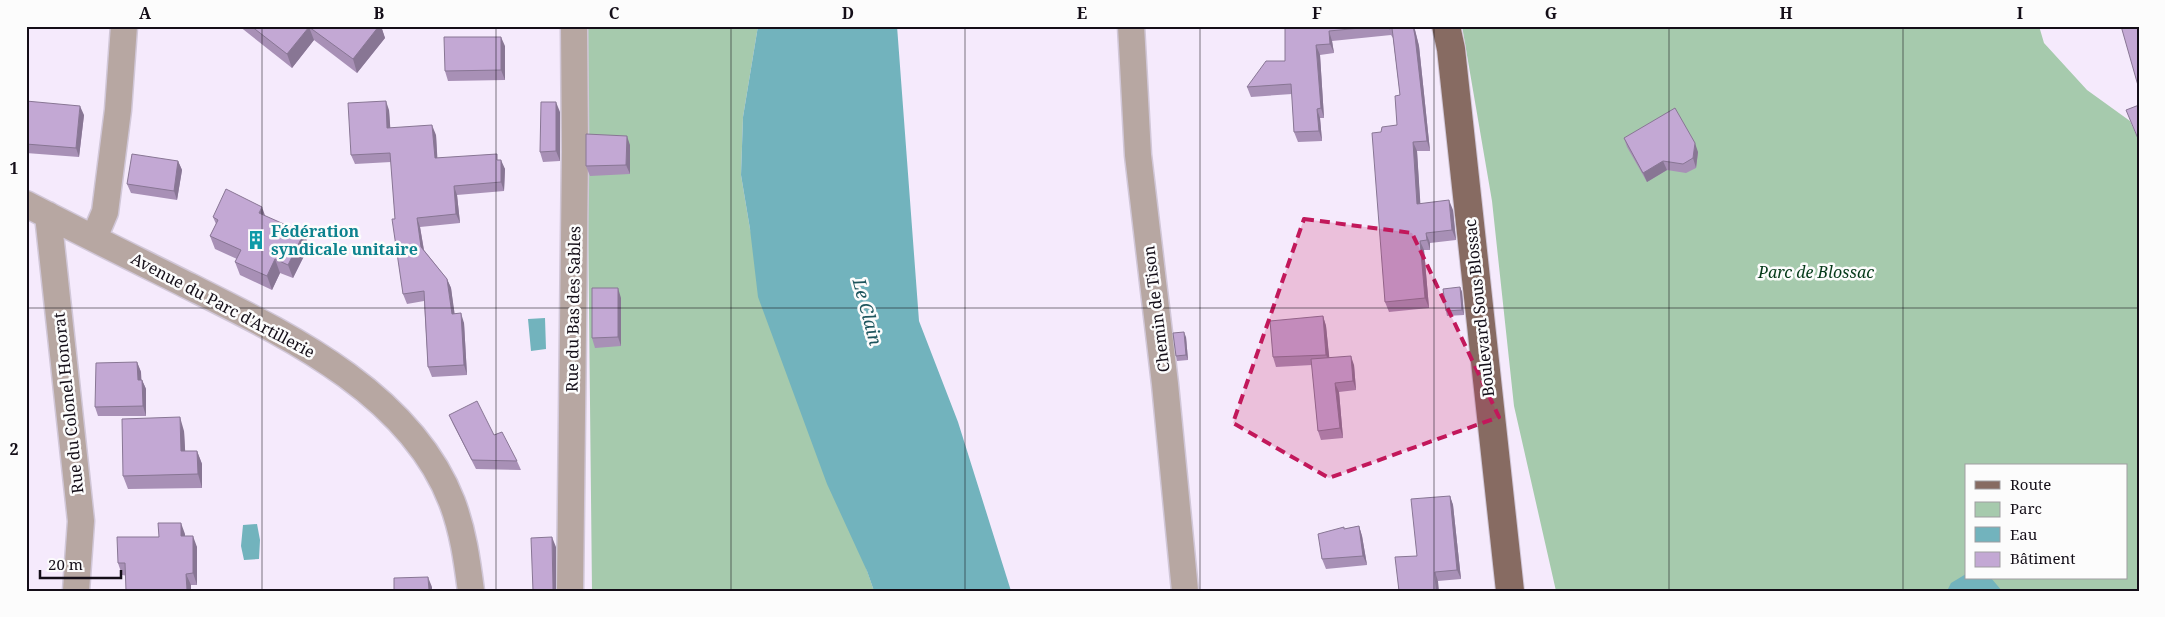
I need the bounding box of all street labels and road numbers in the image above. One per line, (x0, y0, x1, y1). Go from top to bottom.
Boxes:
street label: Boulevard Sous Blossac (1459, 218, 1499, 398)
street label: Rue du Bas des Sables (561, 226, 585, 392)
street label: Chemin de Tison (1137, 244, 1175, 374)
street label: Avenue du Parc d'Artillerie (127, 247, 319, 363)
street label: Rue du Colonel Honorat (48, 311, 88, 495)

